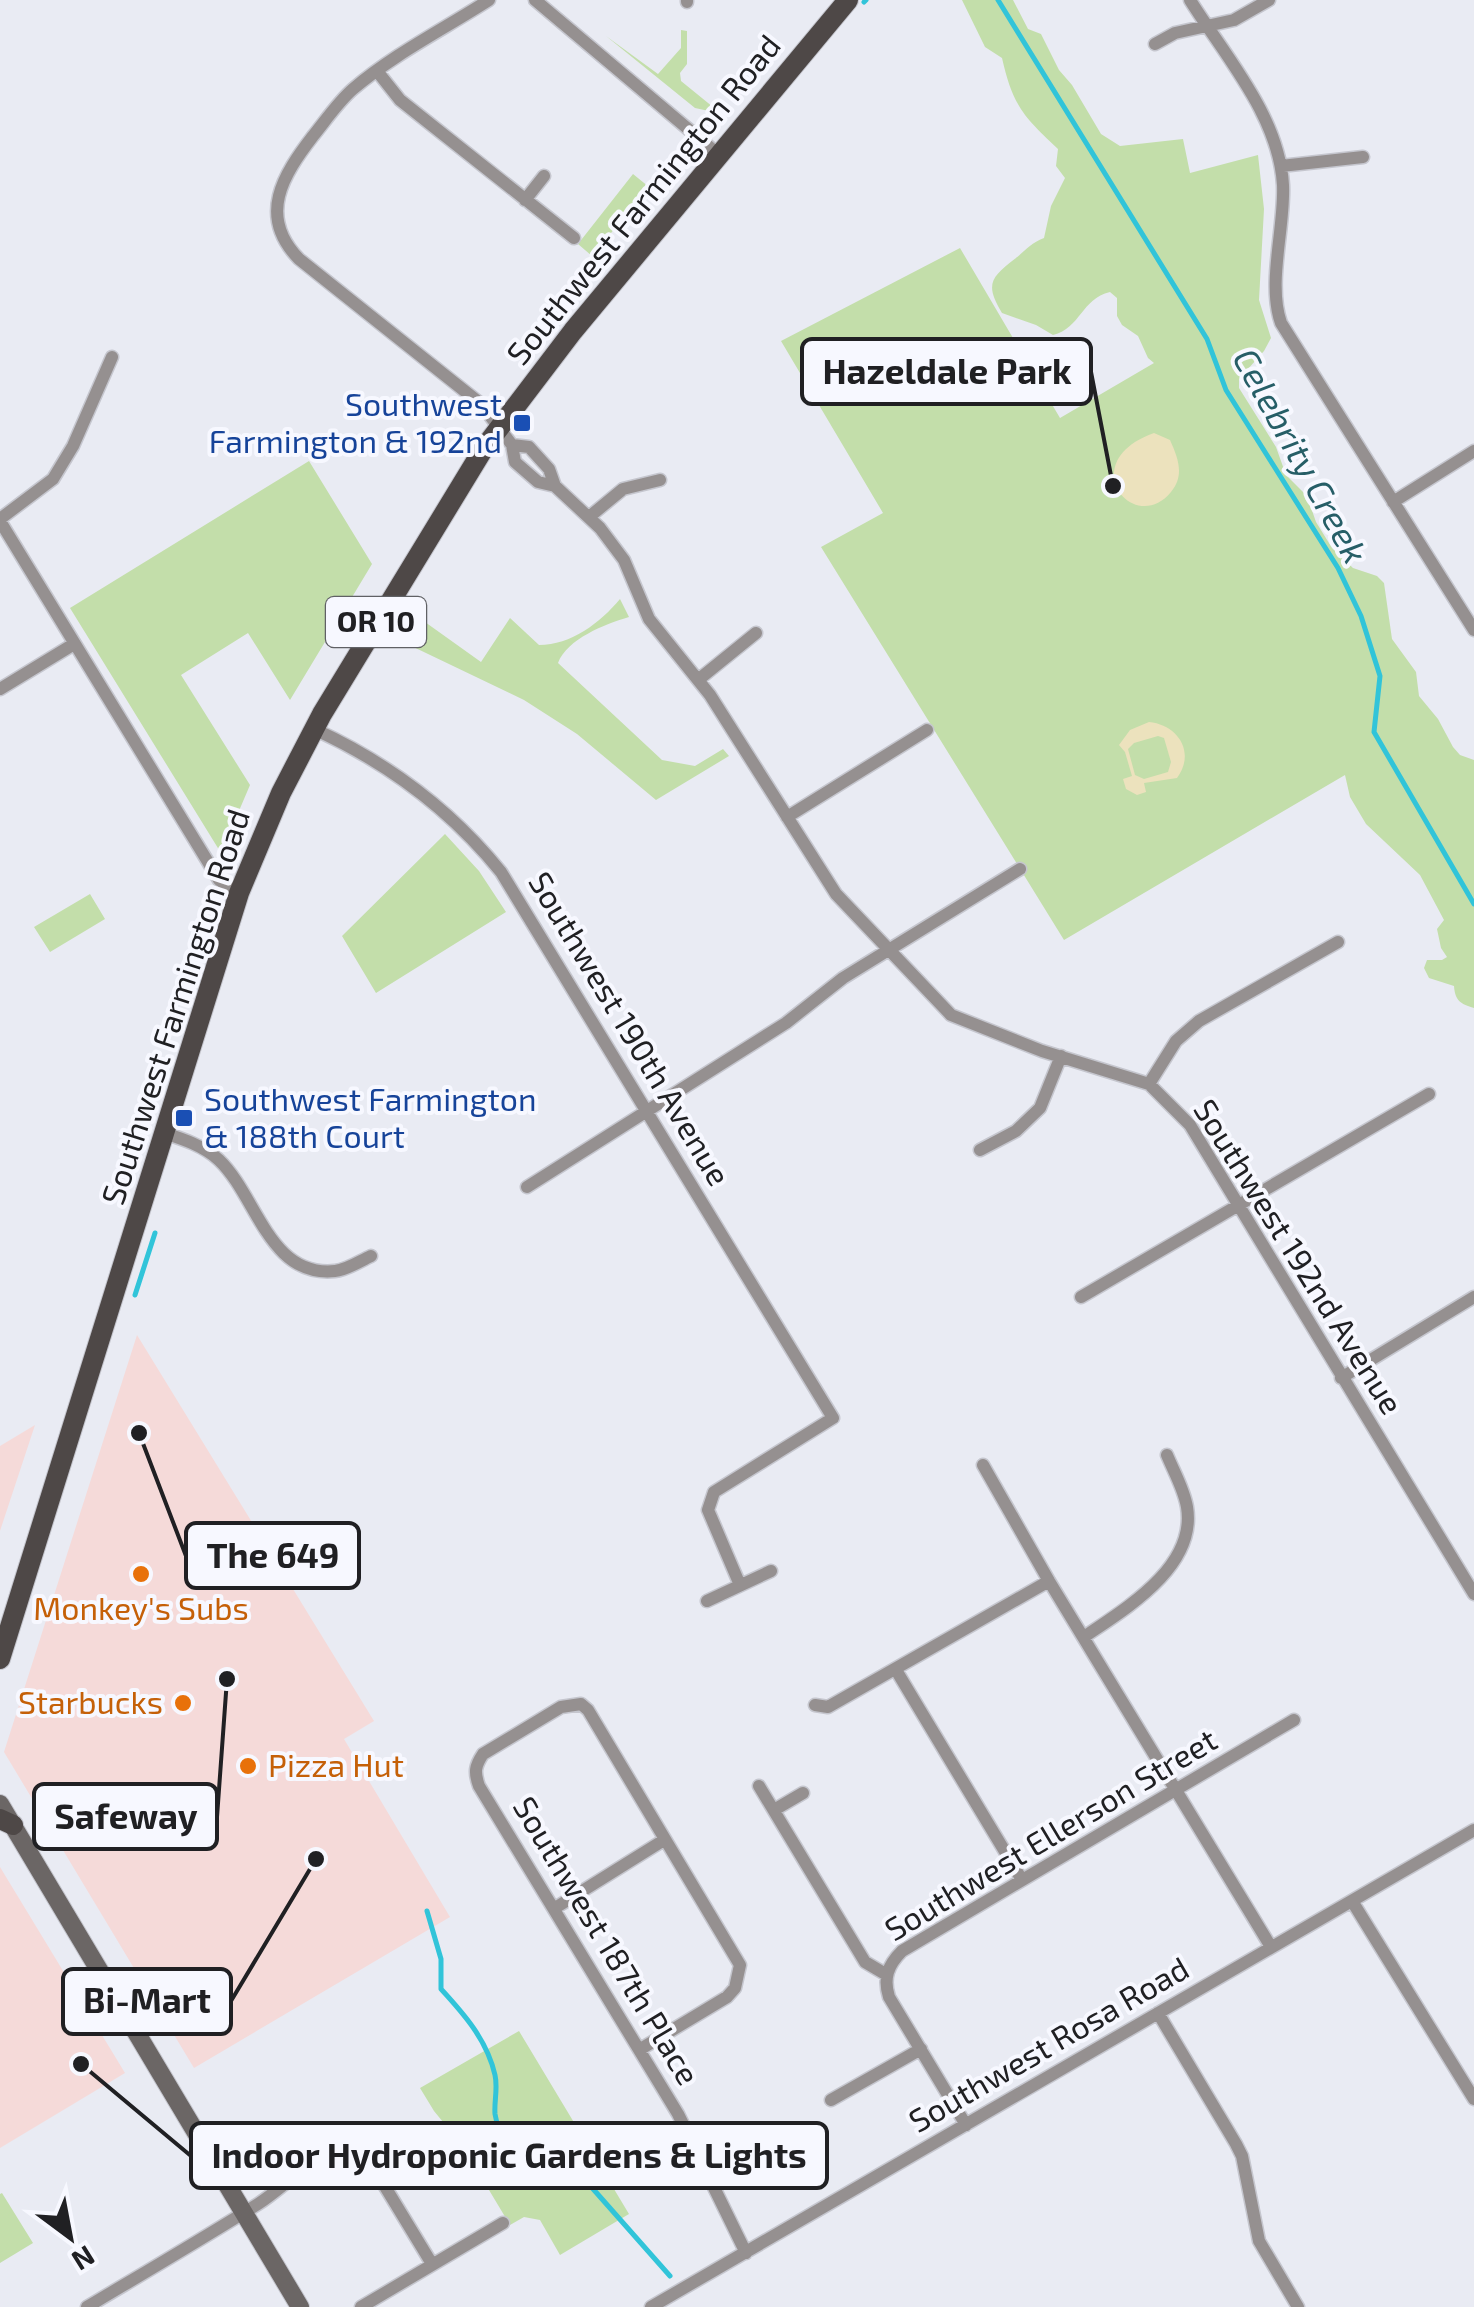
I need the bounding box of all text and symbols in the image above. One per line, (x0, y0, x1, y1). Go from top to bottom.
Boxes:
street label: Southwest Farmington Road (498, 26, 787, 371)
callout: Hazeldale Park (802, 339, 1091, 404)
water label: Celebrity Creek (1225, 340, 1378, 570)
text: Hazeldale Park (822, 349, 1072, 391)
place label: Southwest Farmington & 192nd (209, 384, 502, 459)
marker: Southwest Farmington & 192nd (511, 412, 533, 434)
road number: OR 10 (326, 597, 426, 647)
street label: Southwest Farmington Road (92, 804, 256, 1209)
street label: Southwest 190th Avenue (522, 864, 739, 1192)
place label: Southwest Farmington & 188th Court (204, 1079, 536, 1154)
street label: Southwest 192nd Avenue (1187, 1092, 1412, 1420)
marker: Southwest Farmington & 188th Court (173, 1107, 195, 1129)
callout: The 649 (186, 1523, 359, 1588)
text: The 649 (206, 1533, 340, 1575)
marker: Monkey's Subs (130, 1563, 152, 1585)
place label: Monkey's Subs (33, 1588, 249, 1626)
place label: Starbucks (18, 1682, 163, 1720)
marker: Starbucks (172, 1692, 194, 1714)
street label: Southwest Ellerson Street (877, 1719, 1223, 1947)
place label: Pizza Hut (268, 1745, 404, 1783)
marker: Pizza Hut (237, 1755, 259, 1777)
callout: Safeway (34, 1784, 217, 1849)
street label: Southwest 187th Place (507, 1789, 709, 2091)
text: Safeway (54, 1794, 198, 1837)
street label: Southwest Rosa Road (901, 1948, 1195, 2139)
callout: Bi-Mart (63, 1969, 231, 2034)
text: Bi-Mart (83, 1978, 211, 2020)
callout: Indoor Hydroponic Gardens & Lights (191, 2123, 827, 2188)
text: Indoor Hydroponic Gardens & Lights (211, 2133, 807, 2176)
north arrow (20, 2187, 120, 2287)
text: N (66, 2239, 101, 2279)

